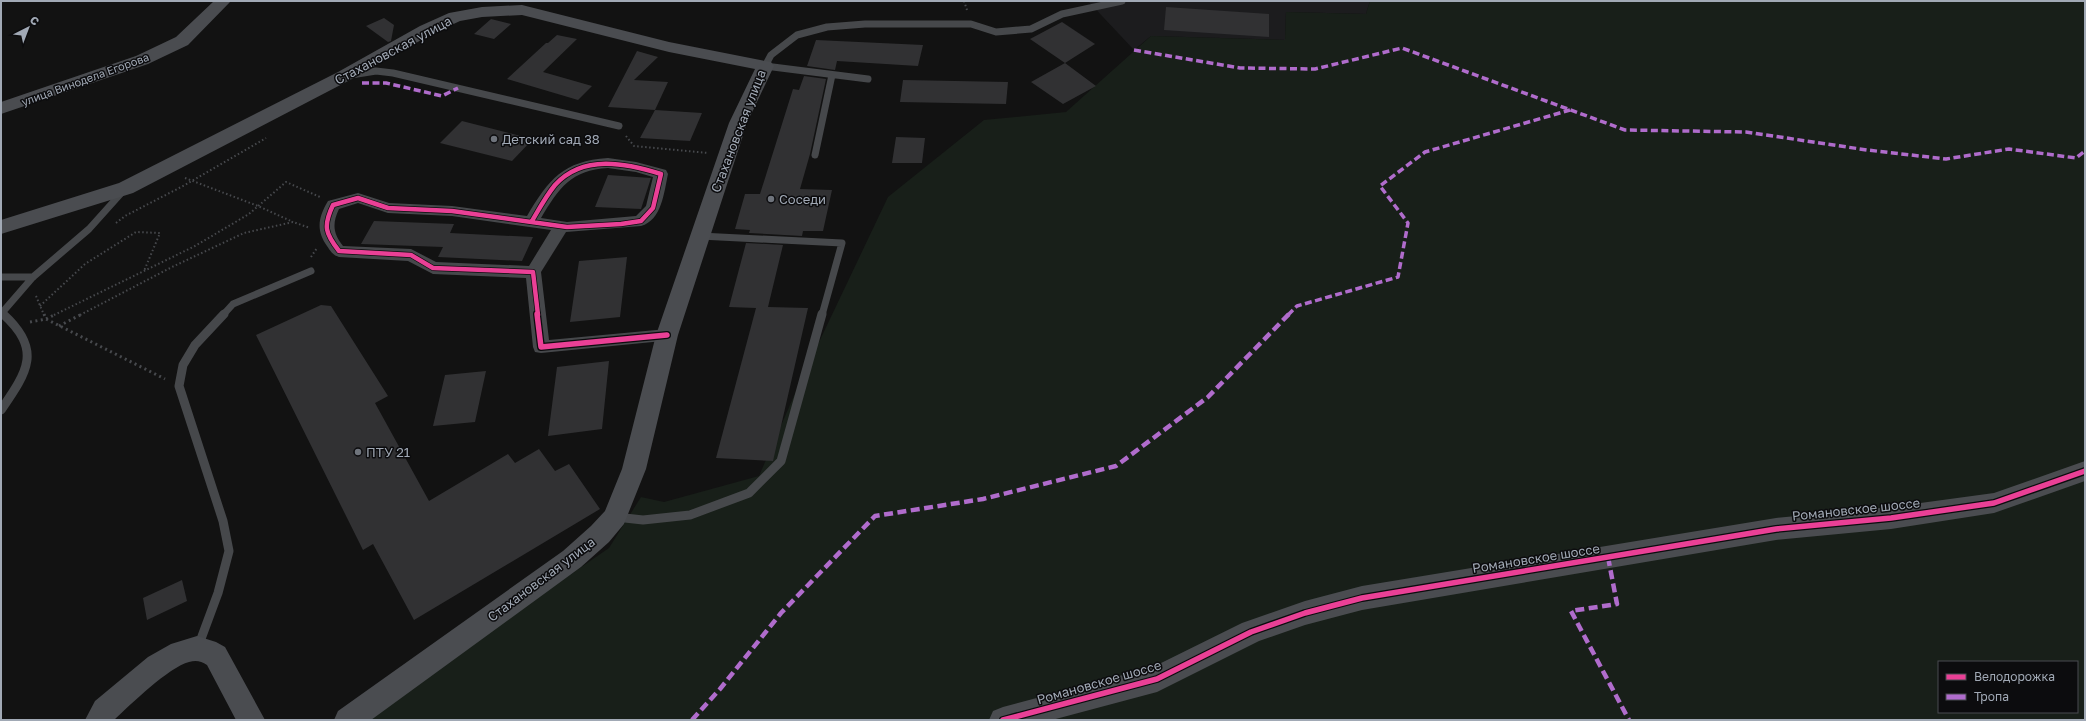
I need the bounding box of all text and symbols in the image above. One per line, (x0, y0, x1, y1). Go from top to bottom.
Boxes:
north arrow (8, 8, 48, 48)
street label: Стахановская улица (332, 12, 454, 88)
text: С (28, 13, 42, 28)
street label: улица Винодела Егорова (20, 50, 150, 108)
street label: Стахановская улица (707, 67, 769, 195)
place label: Детский сад 38 (502, 131, 600, 147)
marker: Детский сад 38 (489, 134, 499, 144)
place label: Соседи (779, 191, 826, 207)
marker: Соседи (766, 194, 776, 204)
place label: ПТУ 21 (366, 444, 410, 460)
marker: ПТУ 21 (353, 447, 363, 457)
street label: Романовское шоссе (1791, 494, 1921, 524)
street label: Стахановская улица (484, 533, 598, 625)
street label: Романовское шоссе (1471, 540, 1601, 576)
street label: Романовское шоссе (1035, 657, 1163, 707)
legend (1938, 661, 2078, 713)
text: Велодорожка (1974, 669, 2055, 684)
text: Тропа (1974, 689, 2009, 704)

